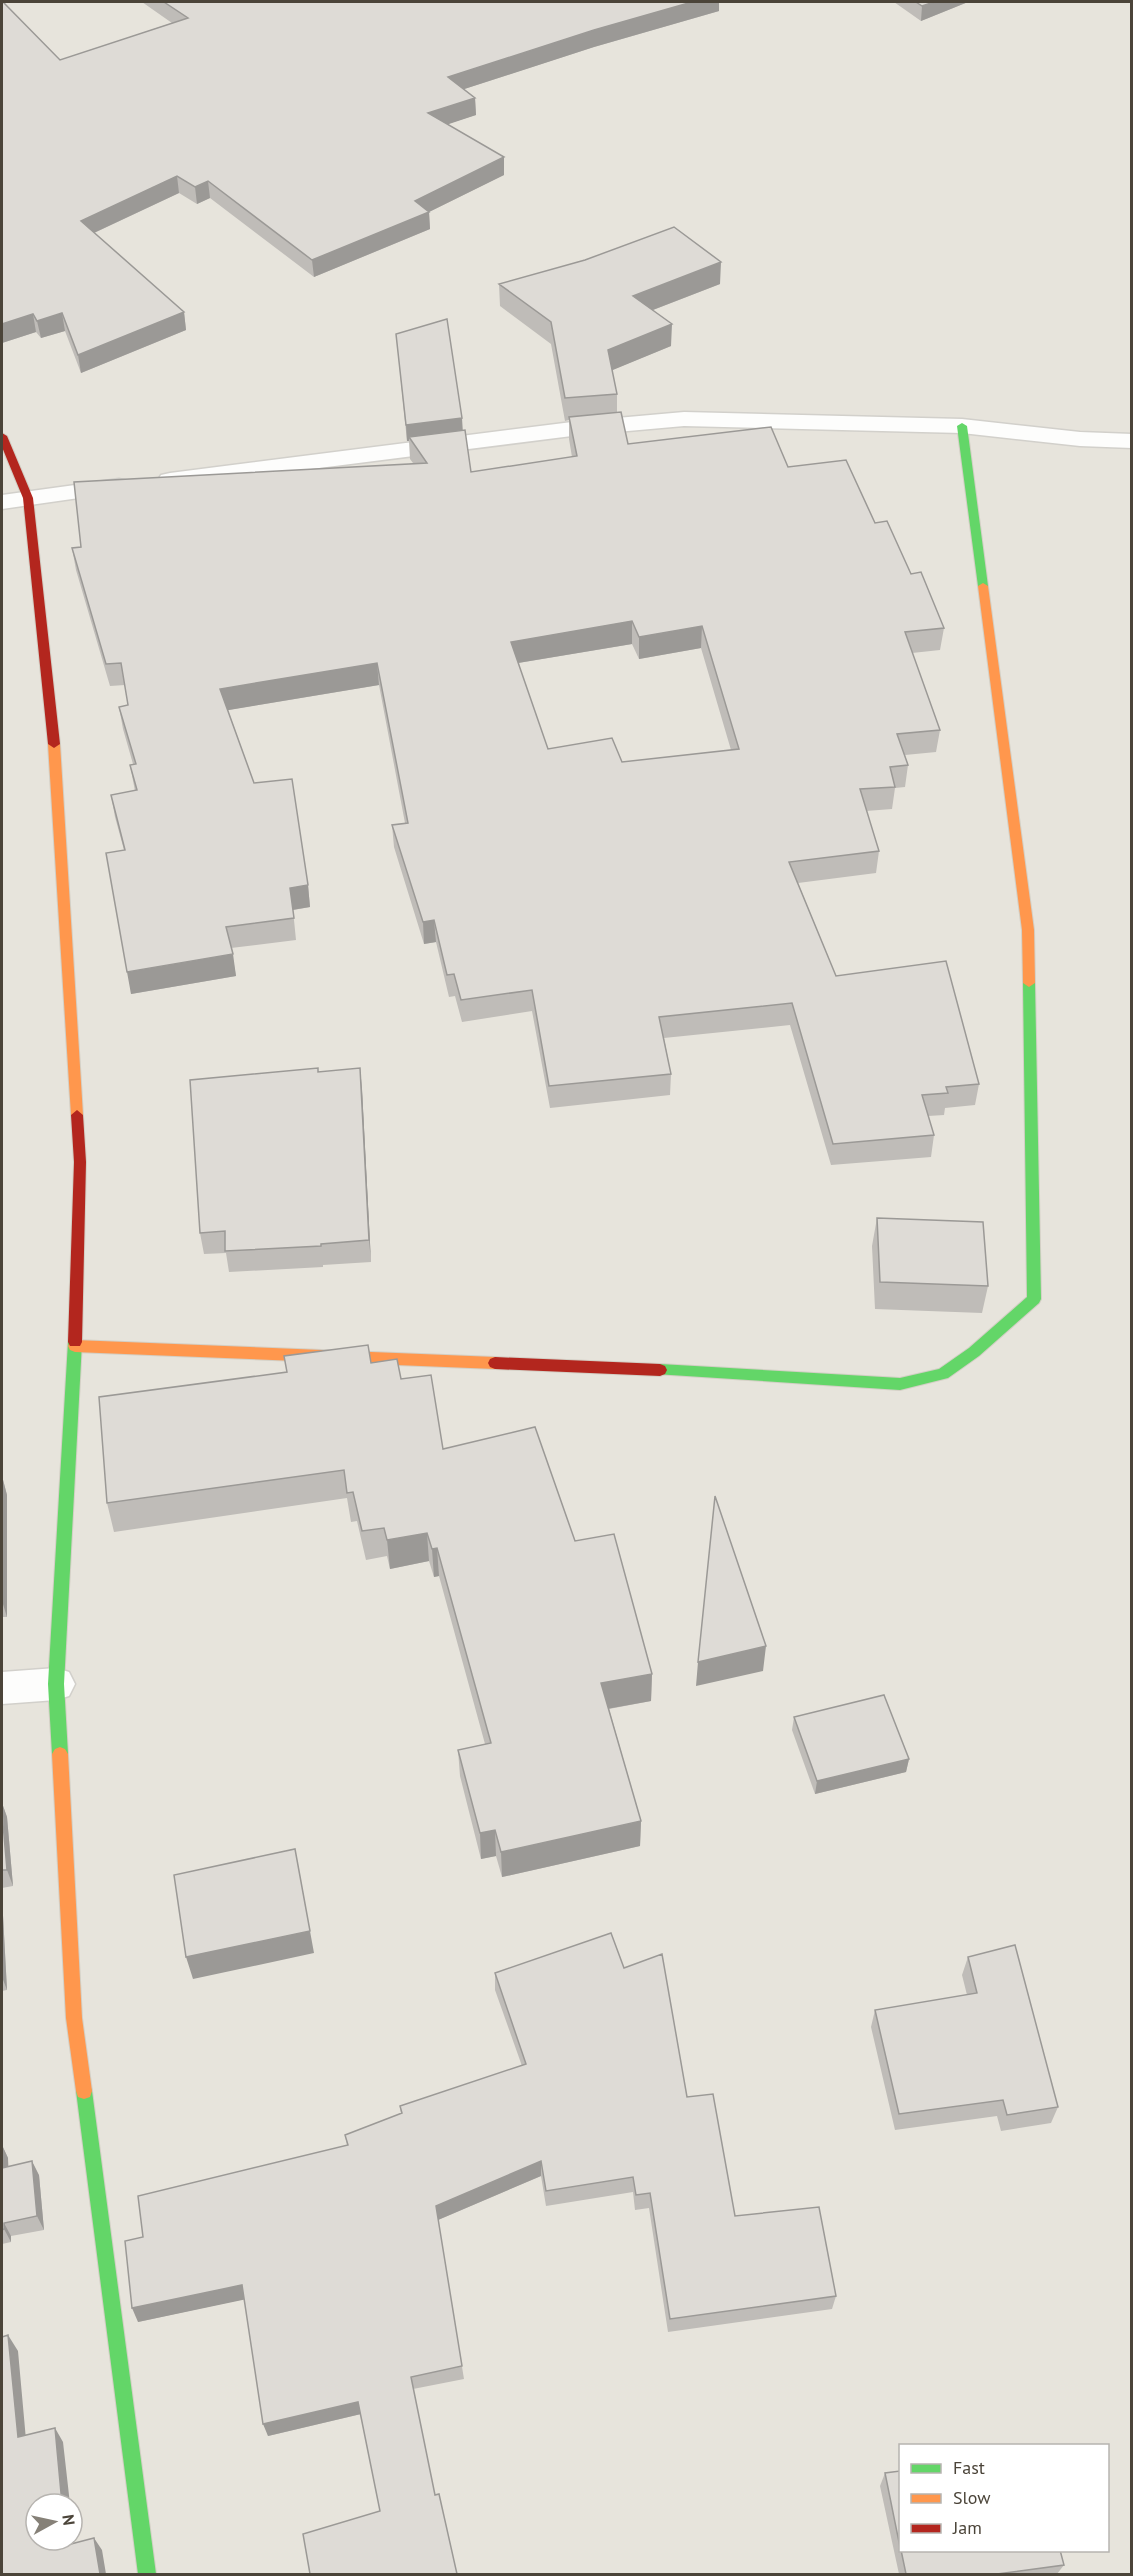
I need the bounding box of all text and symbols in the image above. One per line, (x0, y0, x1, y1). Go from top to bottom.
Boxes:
legend (899, 2444, 1109, 2552)
text: Fast (953, 2456, 985, 2479)
text: Slow (953, 2486, 991, 2509)
north arrow (24, 2492, 84, 2552)
text: N (58, 2513, 79, 2527)
text: Jam (952, 2516, 982, 2539)

